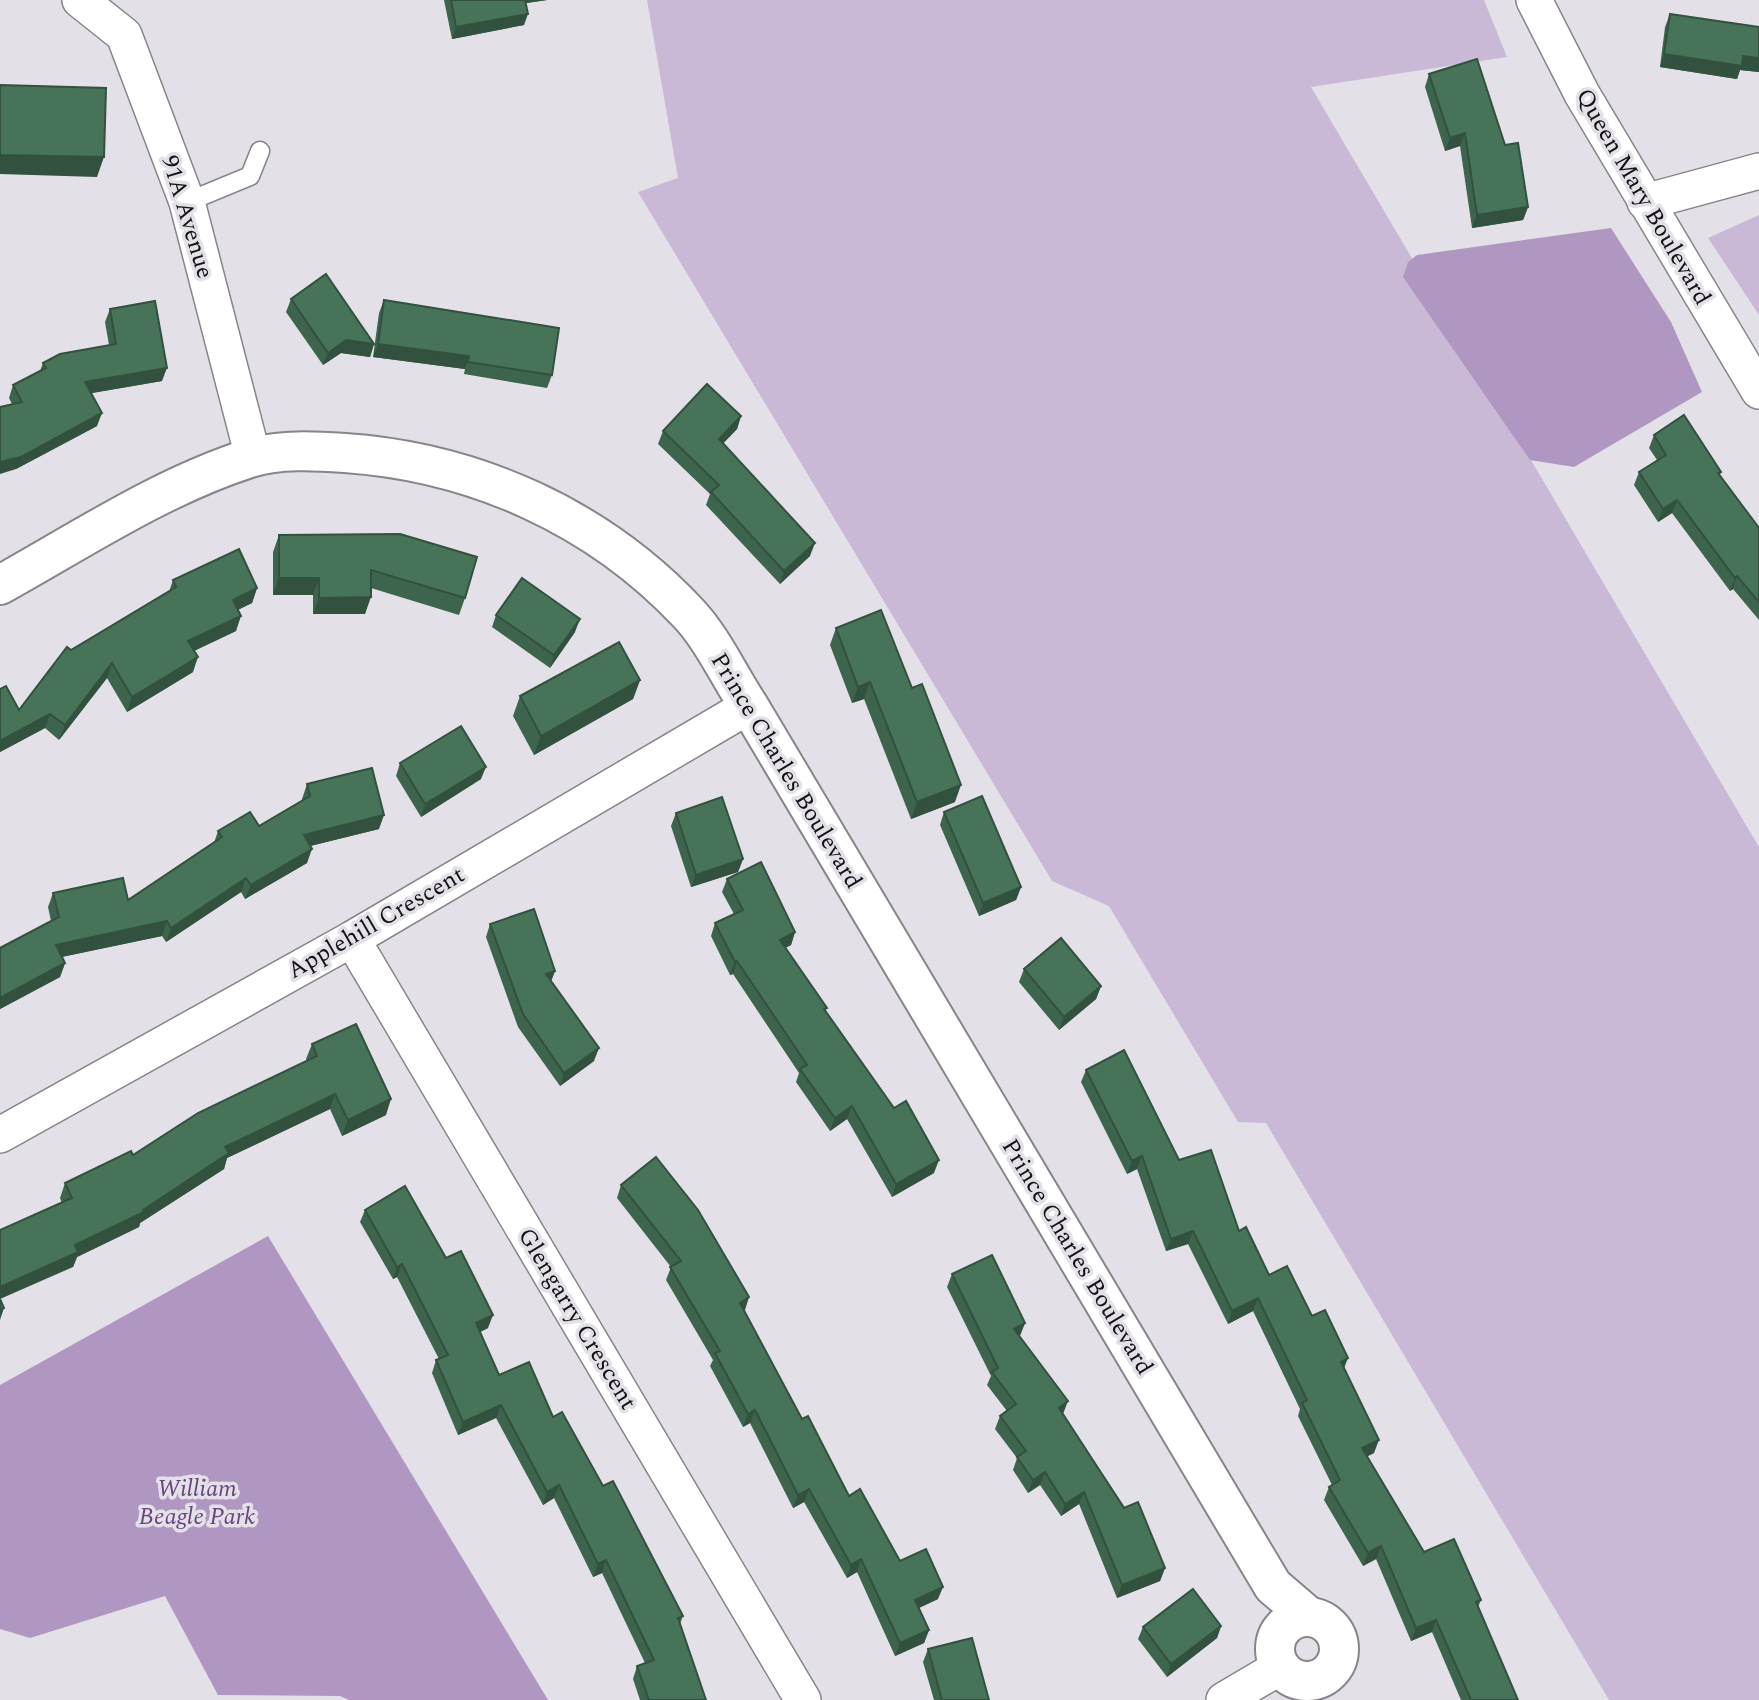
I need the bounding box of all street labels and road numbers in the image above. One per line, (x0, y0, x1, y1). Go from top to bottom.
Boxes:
street label: Queen Mary Boulevard (1566, 82, 1720, 312)
street label: 91A Avenue (151, 151, 223, 283)
street label: Prince Charles Boulevard (701, 646, 871, 896)
street label: Applehill Crescent (280, 857, 472, 989)
street label: Prince Charles Boulevard (992, 1132, 1162, 1382)
street label: Glengarry Crescent (508, 1221, 646, 1417)

